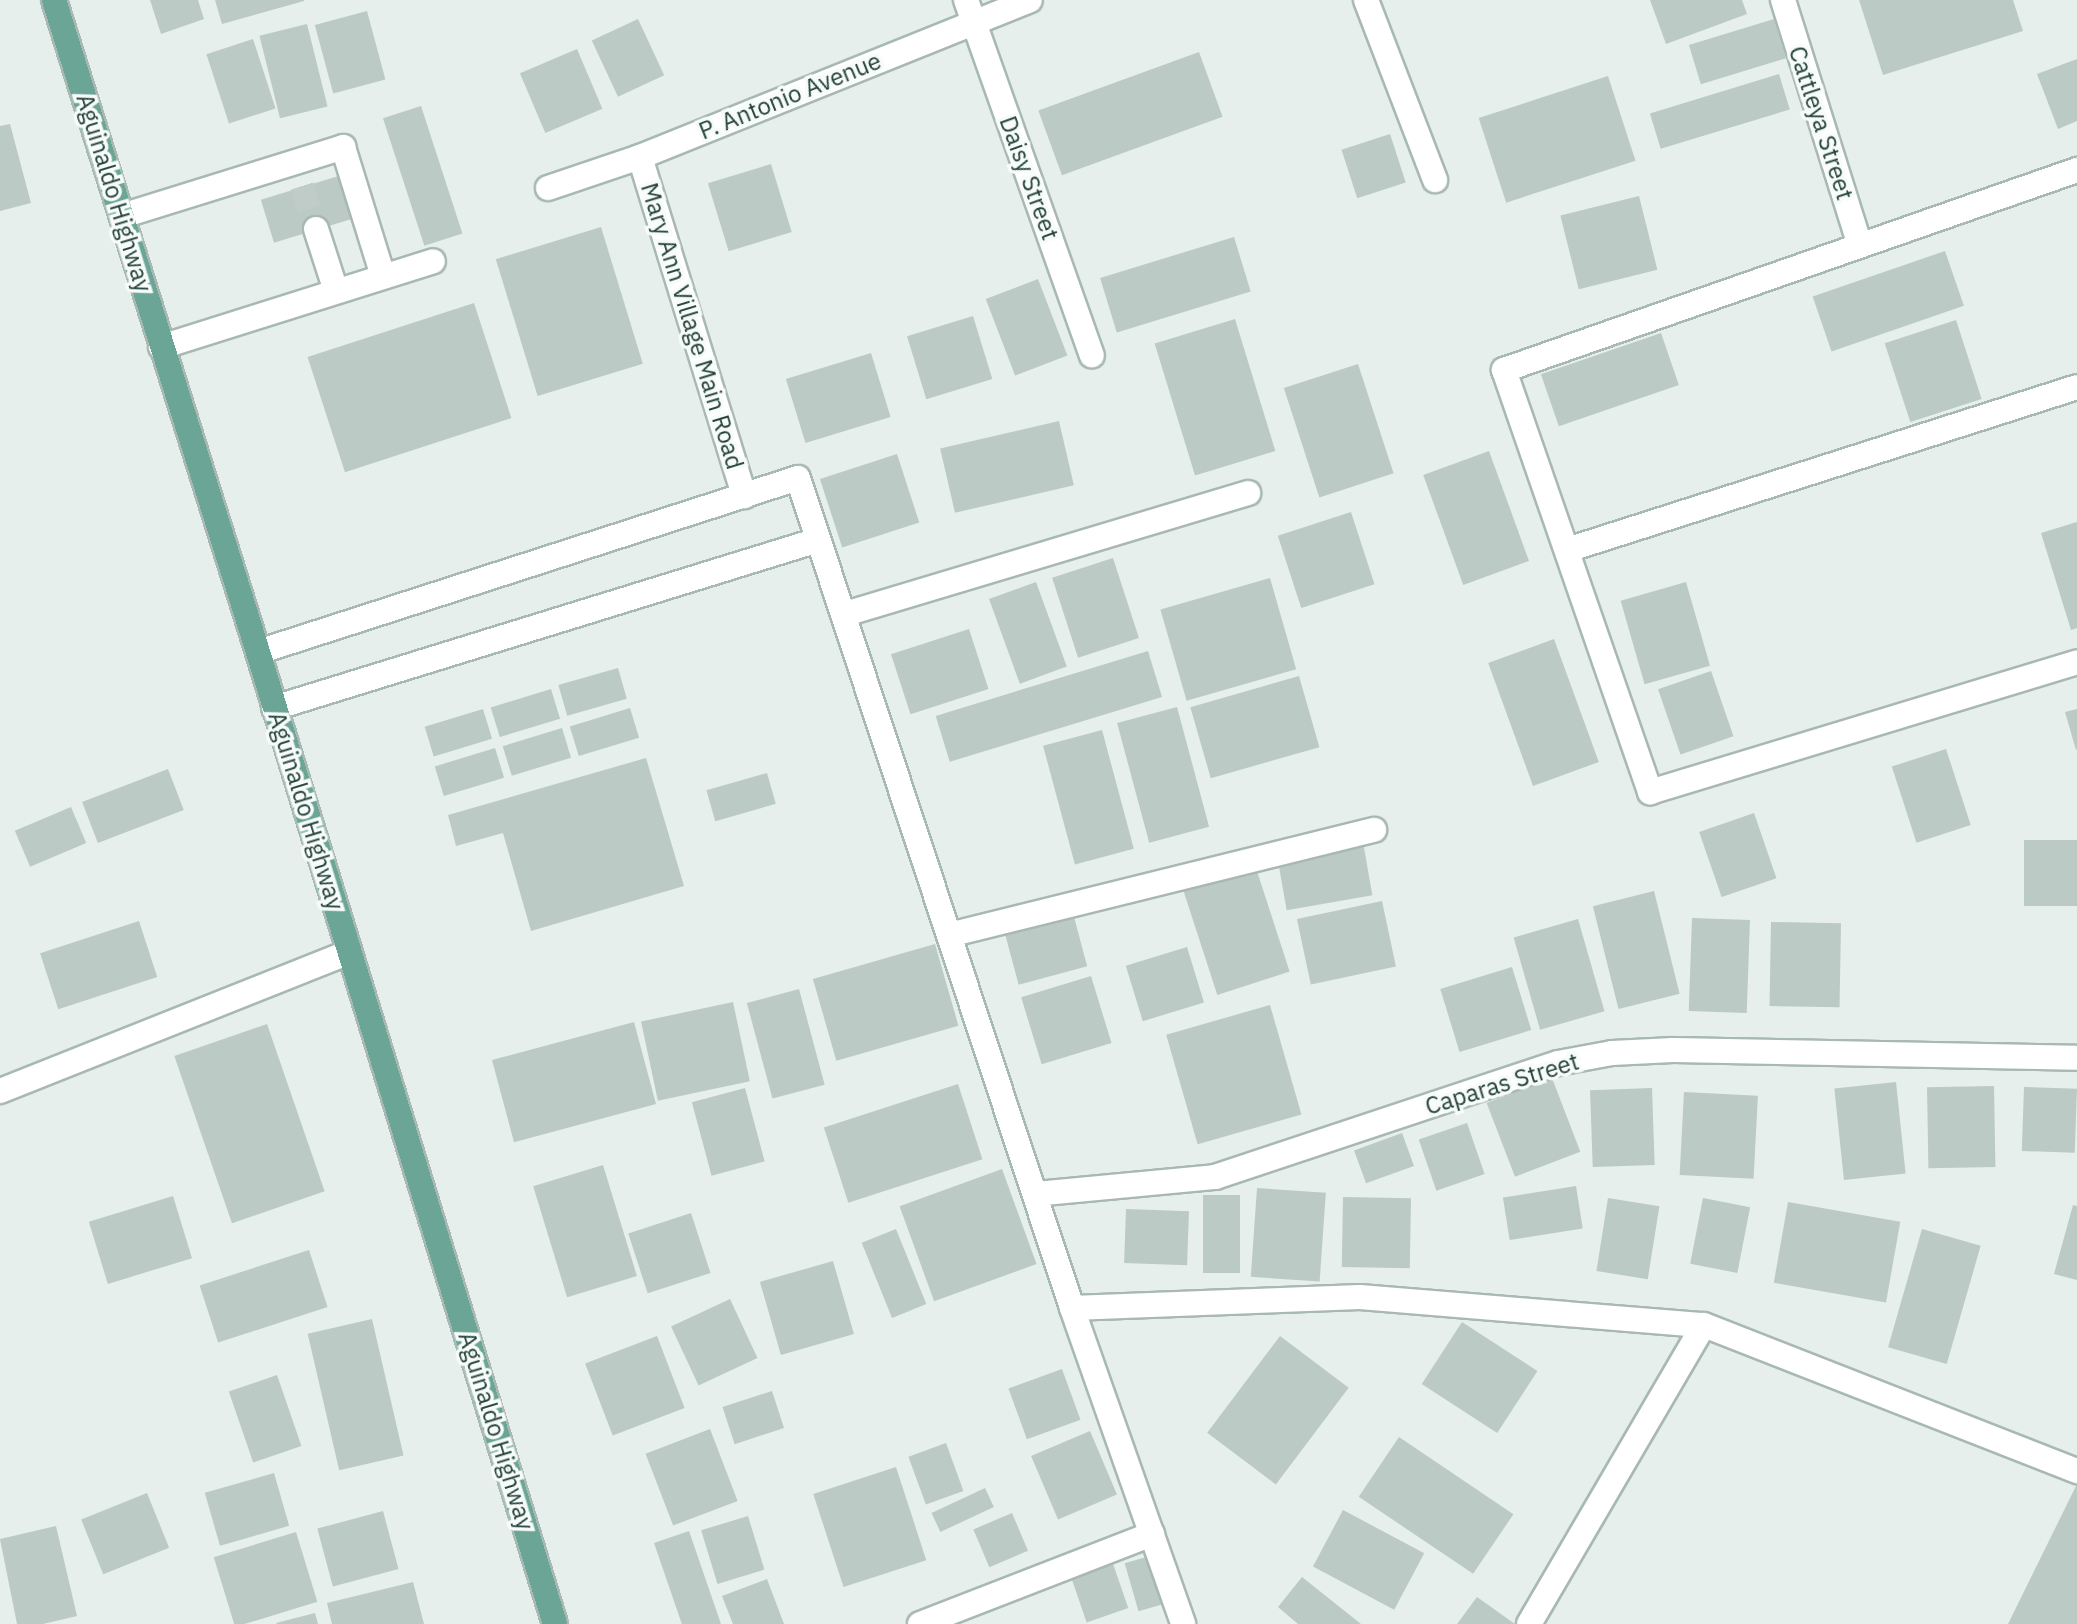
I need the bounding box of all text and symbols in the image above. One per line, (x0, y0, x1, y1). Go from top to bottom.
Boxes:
street label: Cattleya Street (1783, 43, 1859, 203)
street label: P. Antonio Avenue (695, 46, 885, 146)
street label: Aguinaldo Highway (70, 90, 158, 296)
street label: Daisy Street (993, 112, 1065, 244)
street label: Mary Ann Village Main Road (635, 179, 749, 473)
street label: Aguinaldo Highway (262, 708, 350, 914)
street label: Caparas Street (1422, 1047, 1582, 1121)
street label: Aguinaldo Highway (452, 1328, 540, 1534)

